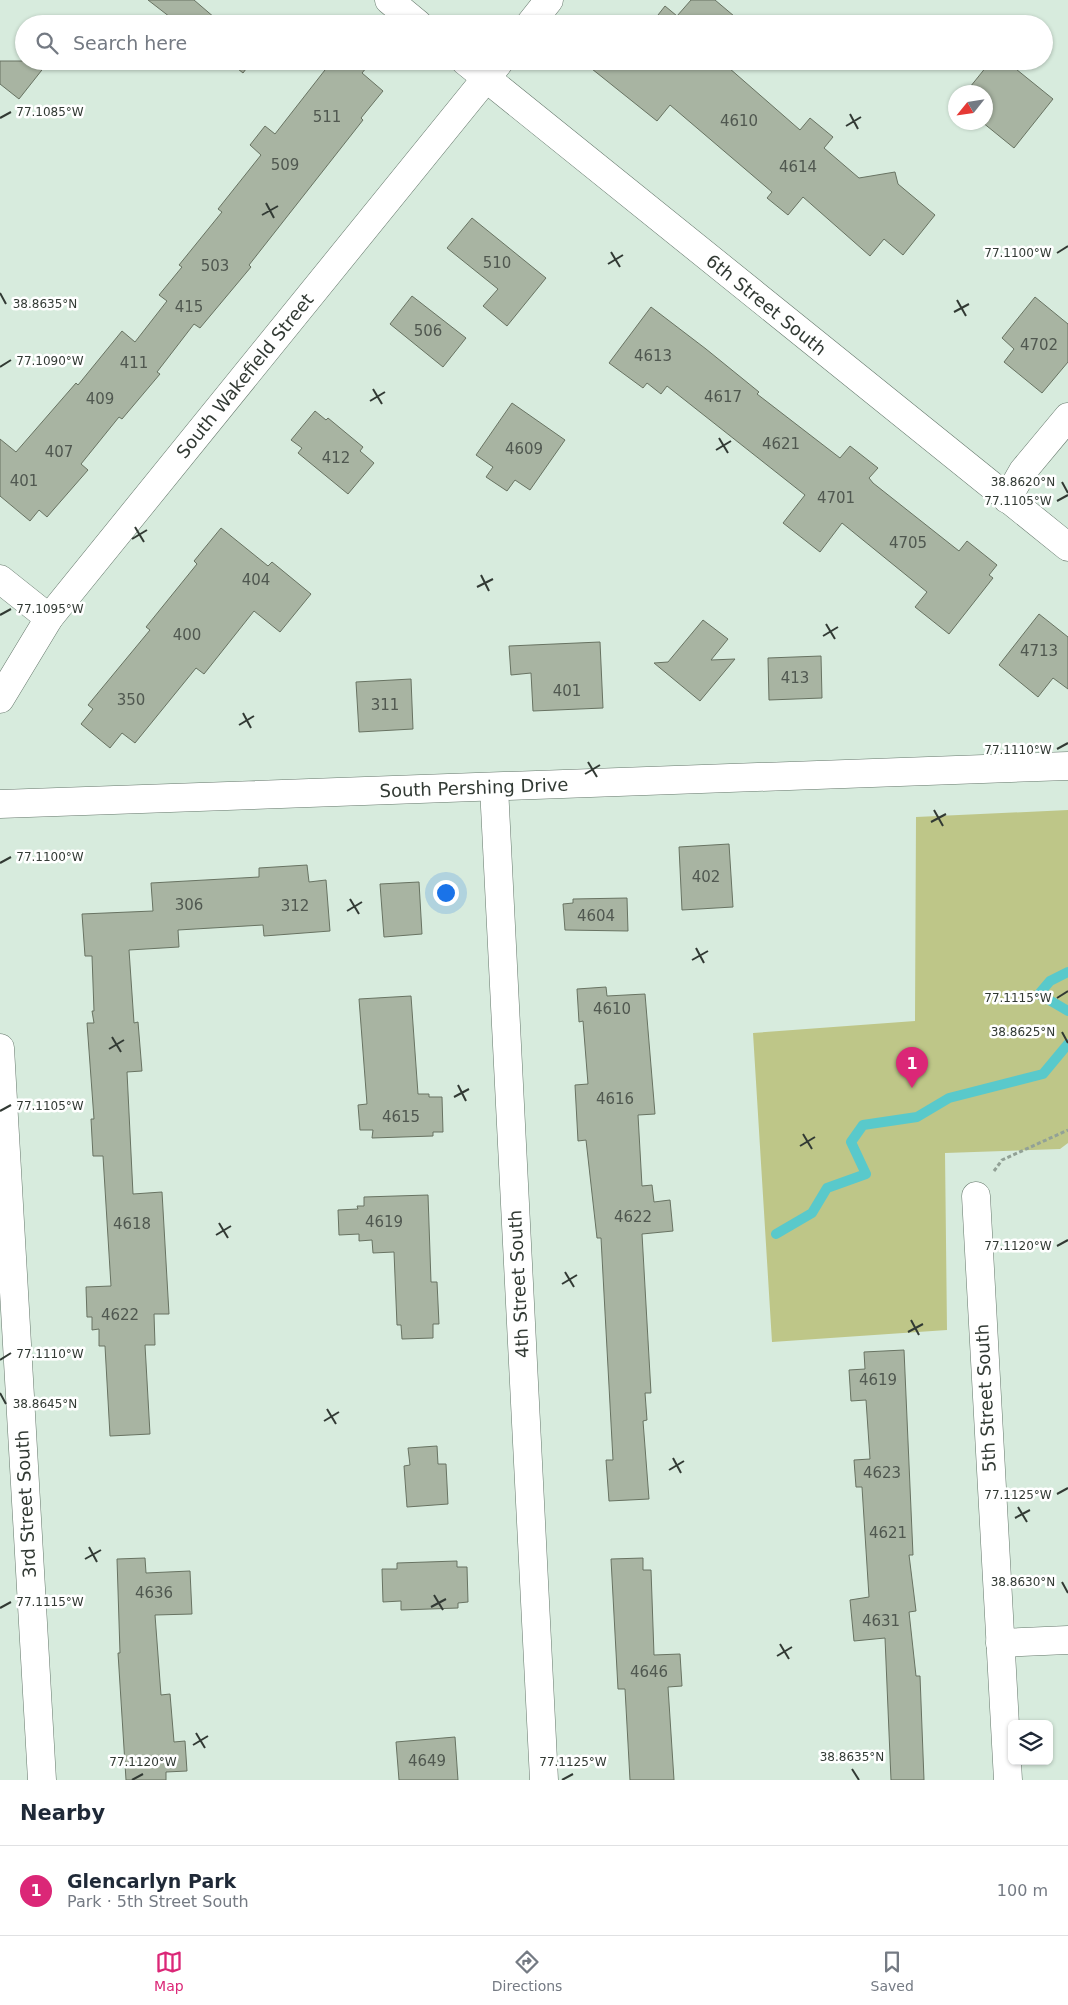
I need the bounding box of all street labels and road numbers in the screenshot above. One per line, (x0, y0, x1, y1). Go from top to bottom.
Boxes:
street label: 6th Street South (702, 250, 831, 359)
street label: South Wakefield Street (172, 289, 318, 462)
street label: South Pershing Drive (379, 774, 569, 801)
street label: 4th Street South (504, 1209, 533, 1359)
street label: 5th Street South (971, 1323, 1000, 1473)
street label: 3rd Street South (11, 1429, 40, 1579)

